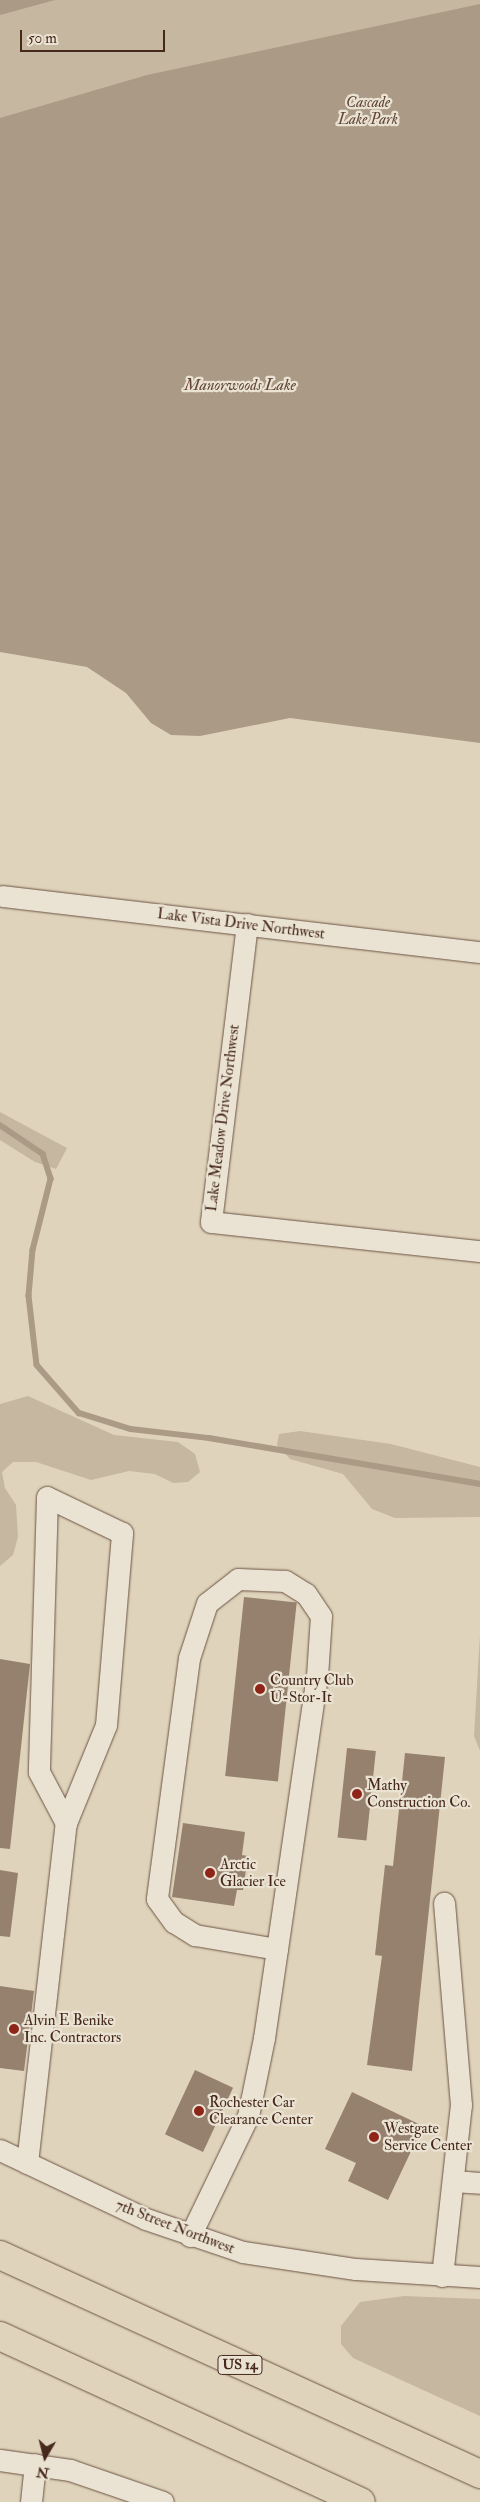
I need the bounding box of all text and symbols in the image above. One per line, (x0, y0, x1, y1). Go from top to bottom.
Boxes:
scale bar (22, 20, 168, 52)
text: 50 m (28, 29, 57, 48)
park label: Cascade Lake Park (338, 93, 398, 128)
water label: Manorwoods Lake (184, 375, 296, 395)
street label: Lake Vista Drive Northwest (156, 905, 326, 943)
street label: Lake Meadow Drive Northwest (203, 1023, 243, 1213)
place label: Country Club U-Stor-It (270, 1671, 354, 1706)
marker: Country Club U-Stor-It (254, 1683, 266, 1695)
place label: Mathy Construction Co. (367, 1776, 470, 1811)
marker: Mathy Construction Co. (351, 1788, 363, 1800)
place label: Arctic Glacier Ice (220, 1855, 286, 1890)
marker: Arctic Glacier Ice (204, 1867, 216, 1879)
place label: Alvin E Benike Inc. Contractors (24, 2011, 121, 2046)
marker: Alvin E Benike Inc. Contractors (8, 2023, 20, 2035)
place label: Rochester Car Clearance Center (209, 2093, 313, 2128)
marker: Rochester Car Clearance Center (193, 2105, 205, 2117)
place label: Westgate Service Center (384, 2119, 472, 2154)
marker: Westgate Service Center (368, 2131, 380, 2143)
street label: 7th Street Northwest (113, 2196, 237, 2258)
road number: US 14 (216, 2354, 264, 2376)
north arrow (20, 2432, 70, 2482)
text: N (35, 2463, 50, 2482)

